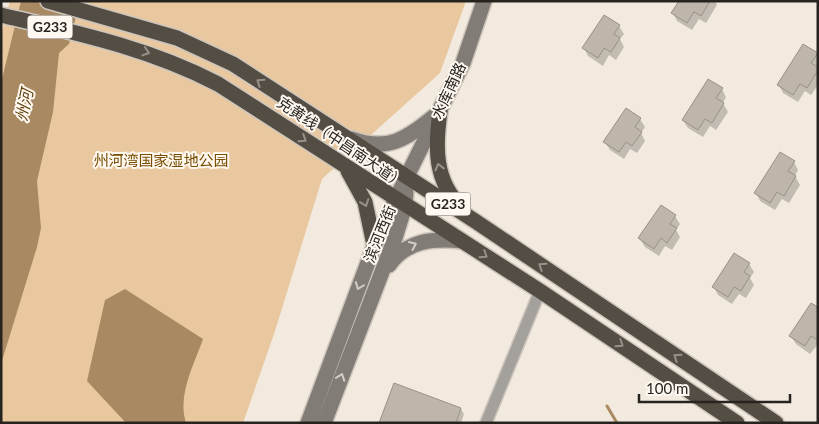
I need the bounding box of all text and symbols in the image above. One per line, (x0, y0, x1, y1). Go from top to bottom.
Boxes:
road number: G233 (28, 16, 72, 38)
one-way arrow (141, 47, 150, 57)
street label: 水库南路 (427, 60, 469, 122)
one-way arrow (256, 78, 265, 88)
water label: 州河 (11, 84, 37, 123)
street label: 克黄线（中昌南大道） (274, 93, 409, 192)
one-way arrow (297, 133, 307, 142)
park label: 州河湾国家湿地公园 (93, 151, 229, 169)
one-way arrow (435, 164, 445, 172)
road number: G233 (426, 192, 470, 215)
one-way arrow (359, 198, 369, 207)
street label: 滨河西街 (359, 202, 399, 265)
one-way arrow (408, 241, 417, 252)
one-way arrow (478, 249, 488, 258)
one-way arrow (538, 263, 548, 272)
one-way arrow (355, 282, 365, 290)
one-way arrow (614, 338, 623, 348)
one-way arrow (673, 353, 682, 363)
scale bar (639, 372, 790, 404)
one-way arrow (335, 373, 345, 382)
text: 100 m (646, 379, 688, 397)

